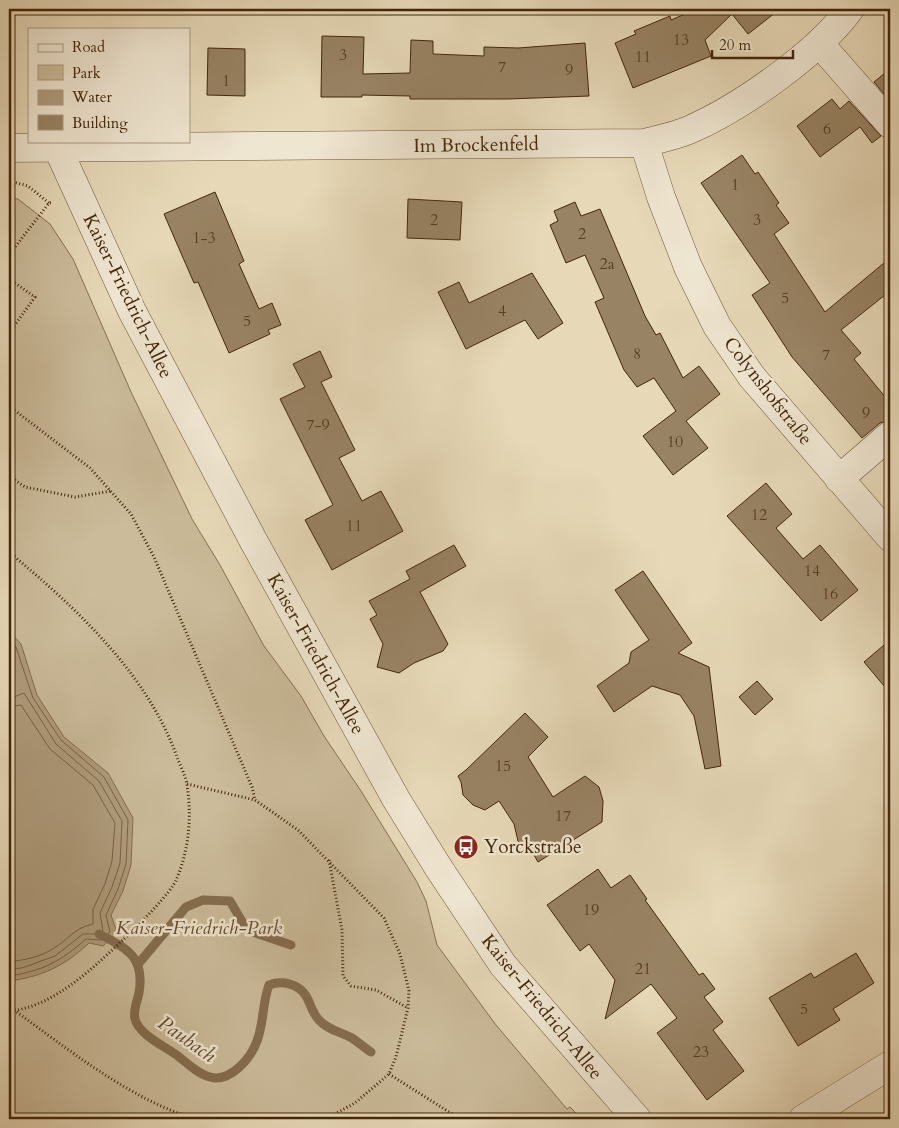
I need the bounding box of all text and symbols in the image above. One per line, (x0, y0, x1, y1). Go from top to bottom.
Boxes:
legend (28, 28, 190, 142)
scale bar (712, 28, 793, 60)
house number: 13 (673, 29, 689, 51)
text: 20 m (719, 35, 751, 55)
text: Road (72, 37, 105, 57)
house number: 3 (339, 44, 347, 66)
house number: 11 (635, 46, 651, 68)
house number: 7 (498, 56, 506, 78)
house number: 9 (565, 59, 573, 81)
text: Park (72, 63, 101, 83)
house number: 1 (222, 70, 230, 92)
text: Water (71, 87, 113, 107)
text: Building (72, 113, 128, 133)
house number: 6 (823, 118, 831, 140)
street label: Im Brockenfeld (413, 131, 539, 159)
house number: 1 (731, 174, 739, 196)
street label: Kaiser-Friedrich-Allee (77, 209, 179, 383)
house number: 2 (430, 209, 438, 231)
house number: 3 (753, 209, 761, 231)
house number: 2 (578, 223, 586, 245)
house number: 1-3 (192, 227, 216, 249)
house number: 2a (599, 253, 615, 275)
house number: 5 (781, 287, 789, 309)
house number: 4 (498, 300, 506, 322)
house number: 5 (243, 310, 251, 332)
street label: Colynshofstraße (718, 331, 818, 451)
house number: 8 (633, 343, 641, 365)
house number: 7 (822, 344, 830, 366)
house number: 9 (862, 402, 870, 424)
house number: 7-9 (306, 414, 330, 436)
house number: 10 (667, 431, 683, 453)
house number: 12 (751, 504, 767, 526)
house number: 11 (346, 515, 362, 537)
house number: 14 (804, 560, 820, 582)
street label: Kaiser-Friedrich-Allee (261, 569, 371, 739)
house number: 16 (822, 583, 838, 605)
house number: 15 (495, 755, 511, 777)
house number: 17 (555, 805, 571, 827)
bus stop icon: Yorckstraße (453, 834, 479, 860)
place label: Yorckstraße (484, 834, 582, 860)
house number: 19 (583, 899, 599, 921)
park label: Kaiser-Friedrich-Park (116, 915, 283, 941)
street label: Kaiser-Friedrich-Allee (475, 929, 609, 1085)
house number: 21 (635, 958, 651, 980)
house number: 5 (800, 998, 808, 1020)
water label: Paubach (153, 1009, 222, 1069)
house number: 23 (693, 1041, 709, 1063)

